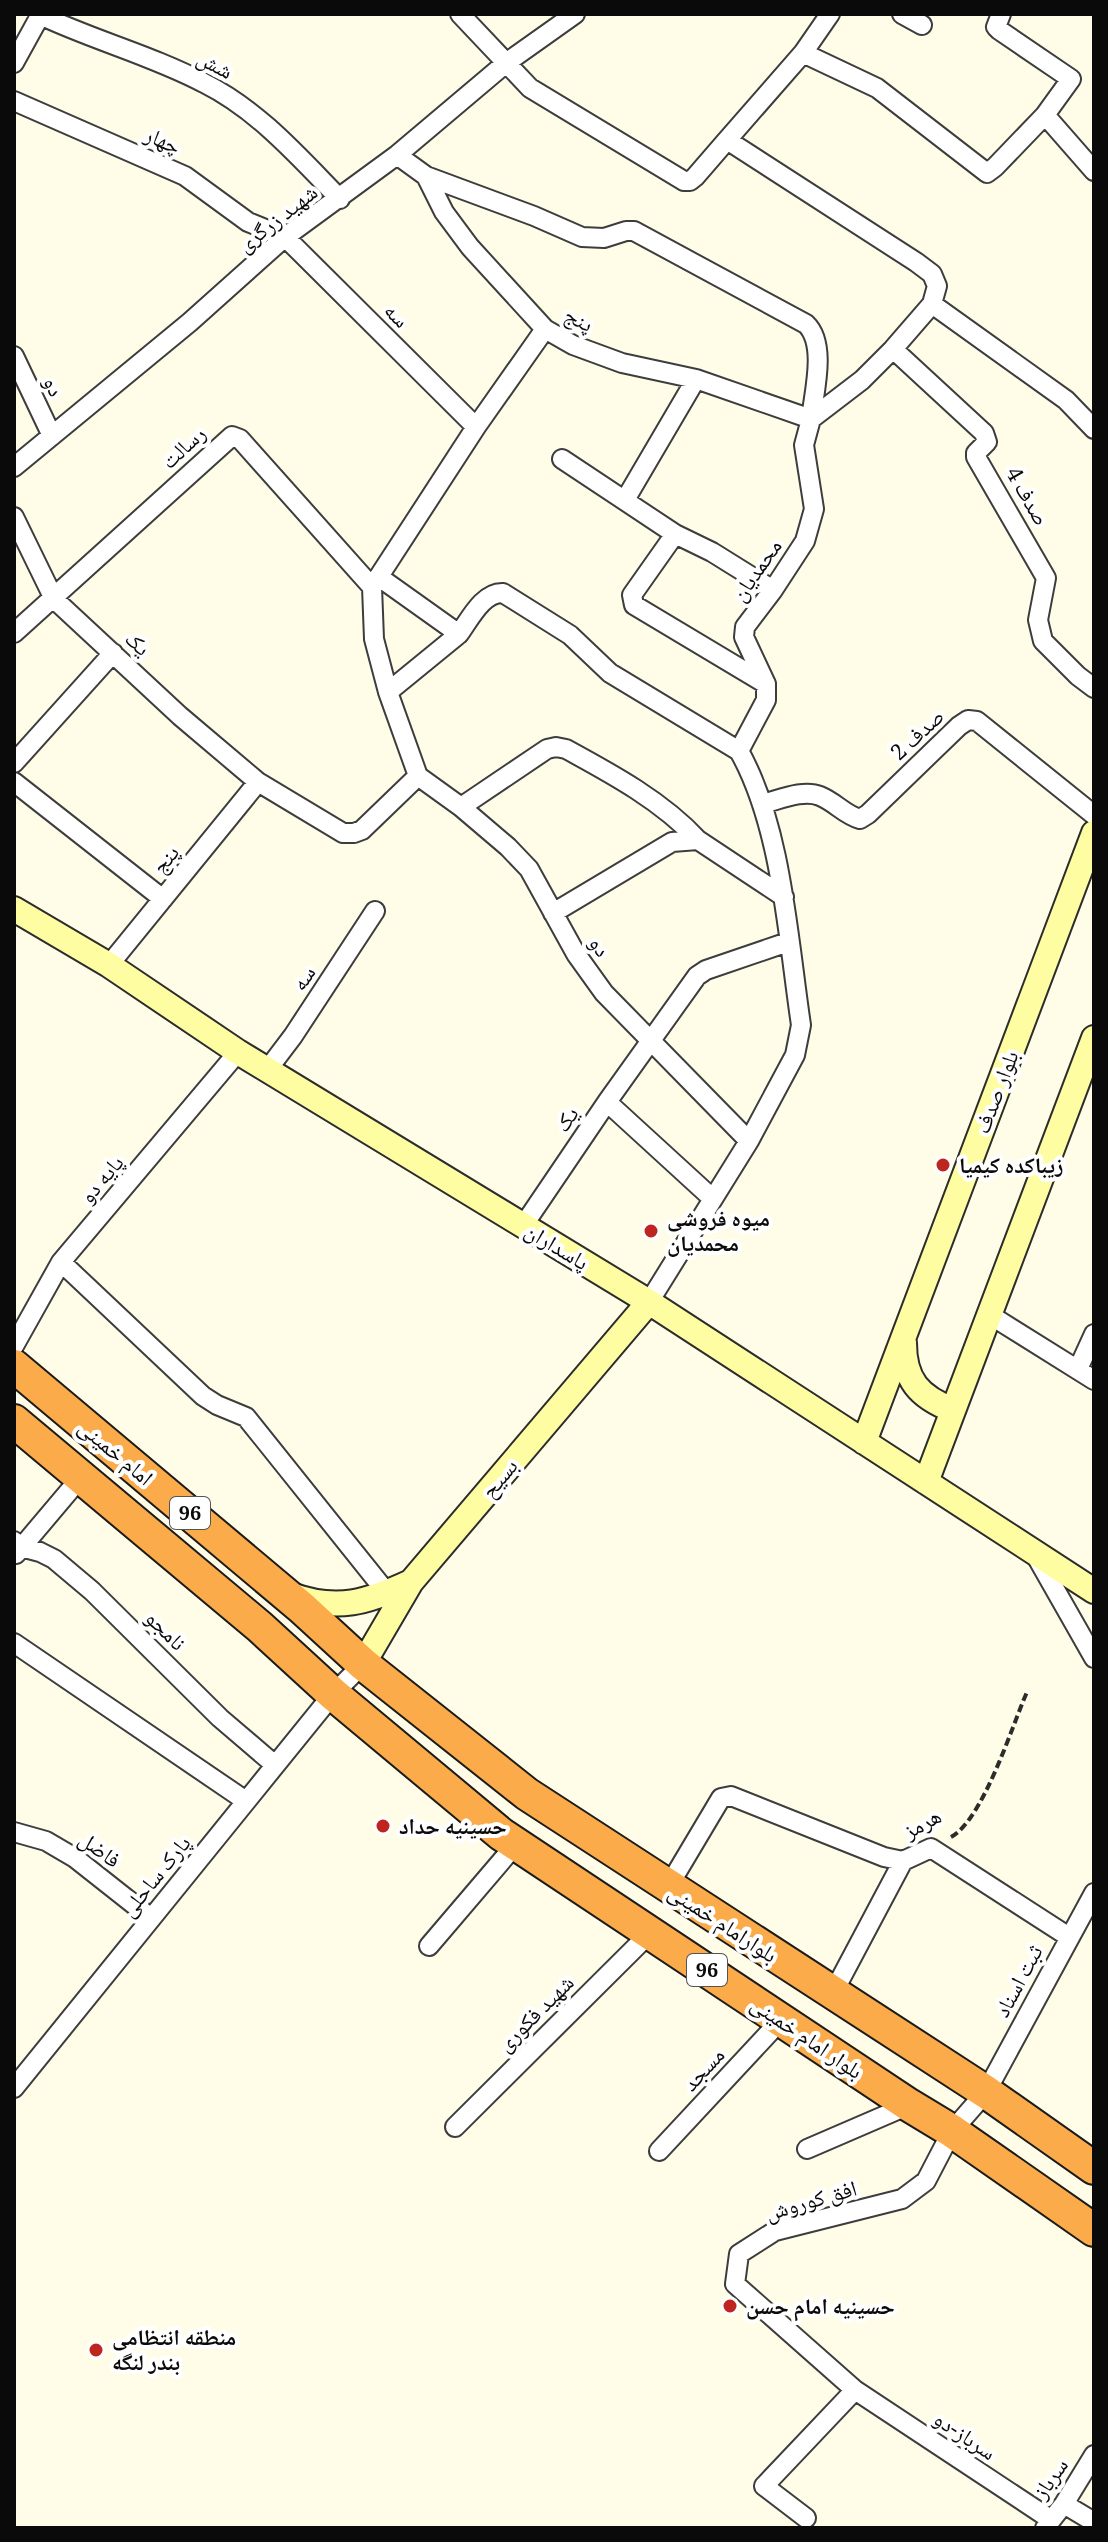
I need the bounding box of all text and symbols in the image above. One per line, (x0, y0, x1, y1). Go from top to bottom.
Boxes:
street label: شش (189, 41, 239, 92)
street label: چهار (136, 118, 186, 168)
street label: شهید زرگری (230, 176, 328, 264)
street label: سه (373, 295, 417, 339)
street label: پنج (556, 298, 599, 345)
street label: دو (30, 370, 73, 404)
street label: رسالت (153, 418, 217, 481)
street label: صدف 4 (993, 460, 1058, 535)
street label: محمدیان (723, 532, 794, 611)
street label: یک (114, 623, 158, 668)
street label: صدف 2 (883, 701, 955, 772)
street label: پنج (144, 838, 191, 884)
street label: دو (576, 929, 619, 966)
street label: سه (283, 959, 328, 1000)
street label: بلوار صدف (966, 1046, 1032, 1140)
street label: یک (546, 1100, 591, 1142)
street label: پایه دو (71, 1148, 135, 1214)
place label: زیباکده کیمیا (959, 1149, 1063, 1187)
marker: زیباکده کیمیا (934, 1156, 952, 1174)
place label: میوه فروشی محمدیان (667, 1202, 770, 1265)
street label: پاسداران (516, 1214, 595, 1283)
marker: میوه فروشی محمدیان (642, 1222, 660, 1240)
street label: امام خمینی (68, 1411, 160, 1497)
street label: بسیح (473, 1451, 530, 1509)
road number: 96 (170, 1497, 210, 1529)
street label: نامجو (134, 1602, 194, 1662)
street label: هرمز (896, 1800, 950, 1852)
place label: حسینیه حداد (399, 1810, 507, 1848)
marker: حسینیه حداد (374, 1817, 392, 1835)
street label: فاضل (69, 1823, 128, 1880)
street label: پارک ساحلی (112, 1828, 203, 1927)
street label: بلوارامام خمینی (659, 1876, 784, 1975)
street label: ثبت اسناد (986, 1939, 1056, 2026)
road number: 96 (687, 1954, 727, 1986)
street label: شهید فکوری (489, 1967, 585, 2063)
street label: بلوار امام خمینی (741, 1988, 870, 2091)
street label: مسجد (674, 2040, 736, 2102)
street label: افق کوروش (761, 2172, 862, 2234)
place label: حسینیه امام حسن (746, 2290, 895, 2328)
marker: حسینیه امام حسن (721, 2297, 739, 2315)
place label: منطقه انتظامی بندر لنگه (112, 2321, 236, 2384)
marker: منطقه انتظامی بندر لنگه (87, 2341, 105, 2359)
street label: سرباز-دو (924, 2402, 1003, 2473)
street label: سرباز (1024, 2451, 1080, 2509)

